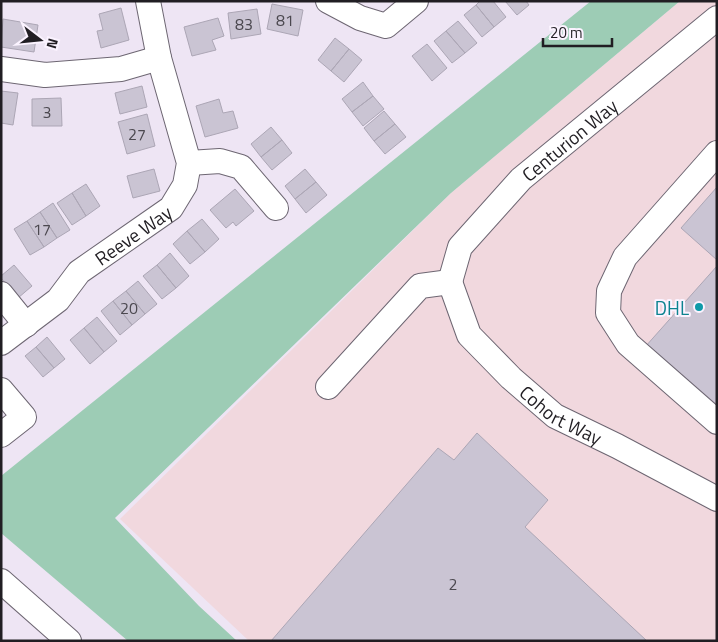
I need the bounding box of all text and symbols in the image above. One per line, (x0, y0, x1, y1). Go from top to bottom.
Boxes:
house number: 81 (276, 8, 294, 32)
house number: 83 (235, 12, 253, 36)
north arrow (15, 15, 65, 65)
scale bar (543, 15, 612, 47)
text: 20 m (550, 21, 583, 44)
text: N (42, 36, 64, 51)
street label: Centurion Way (515, 91, 624, 188)
house number: 3 (43, 100, 51, 124)
house number: 27 (128, 122, 146, 146)
street label: Reeve Way (88, 197, 177, 272)
house number: 17 (33, 217, 51, 241)
place label: DHL (655, 293, 689, 322)
house number: 20 (120, 296, 138, 320)
marker: DHL (693, 301, 705, 313)
street label: Cohort Way (514, 378, 607, 451)
house number: 2 (449, 572, 457, 596)

